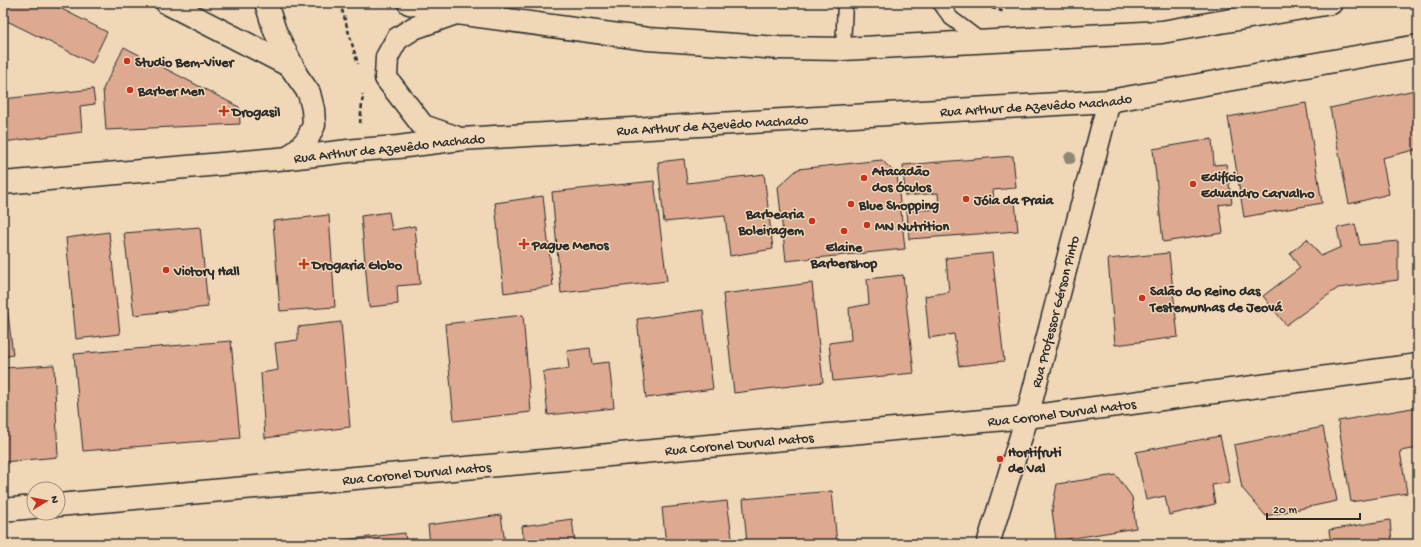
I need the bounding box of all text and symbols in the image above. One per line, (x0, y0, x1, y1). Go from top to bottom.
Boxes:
place label: Studio Bem-Viver (135, 55, 236, 72)
marker: Studio Bem-Viver (122, 56, 132, 66)
place label: Barber Men (137, 84, 205, 101)
marker: Barber Men (125, 85, 135, 95)
street label: Rua Arthur de Azevêdo Machado (940, 91, 1133, 122)
place label: Drogasil (230, 105, 280, 122)
marker: Drogasil (219, 106, 229, 116)
street label: Rua Arthur de Azevêdo Machado (616, 113, 809, 141)
street label: Rua Arthur de Azevêdo Machado (293, 132, 485, 168)
place label: Atacadão dos Óculos (871, 164, 932, 197)
place label: Edifício Edvandro Carvalho (1201, 170, 1315, 203)
marker: Atacadão dos Óculos (859, 173, 869, 183)
marker: Edifício Edvandro Carvalho (1188, 179, 1198, 189)
place label: Jóia da Praia (973, 193, 1055, 210)
marker: Jóia da Praia (961, 194, 971, 204)
place label: Blue Shopping (858, 198, 939, 215)
marker: Blue Shopping (846, 199, 856, 209)
place label: Barbearia Boleiragem (737, 207, 805, 240)
marker: Barbearia Boleiragem (807, 216, 817, 226)
place label: MN Nutrition (875, 219, 950, 236)
marker: MN Nutrition (862, 220, 872, 230)
marker: Elaine Barbershop (839, 226, 849, 236)
street label: Rua Professor Gérson Pinto (1029, 234, 1085, 390)
place label: Pague Menos (531, 238, 609, 255)
marker: Pague Menos (519, 239, 529, 249)
place label: Elaine Barbershop (810, 240, 877, 273)
place label: Drogaria Globo (310, 258, 403, 275)
marker: Drogaria Globo (299, 259, 309, 269)
place label: Victory Hall (173, 264, 240, 281)
marker: Victory Hall (161, 265, 171, 275)
place label: Salão do Reino das Testemunhas de Jeová (1149, 284, 1283, 317)
marker: Salão do Reino das Testemunhas de Jeová (1137, 293, 1147, 303)
street label: Rua Coronel Durval Matos (987, 396, 1138, 432)
street label: Rua Coronel Durval Matos (664, 430, 815, 461)
place label: Hortifruti de Val (1008, 445, 1062, 478)
marker: Hortifruti de Val (995, 454, 1005, 464)
street label: Rua Coronel Durval Matos (342, 460, 493, 490)
north arrow (26, 481, 66, 521)
text: N (47, 495, 60, 504)
scale bar (1267, 495, 1360, 521)
text: 20 m (1273, 504, 1298, 518)

